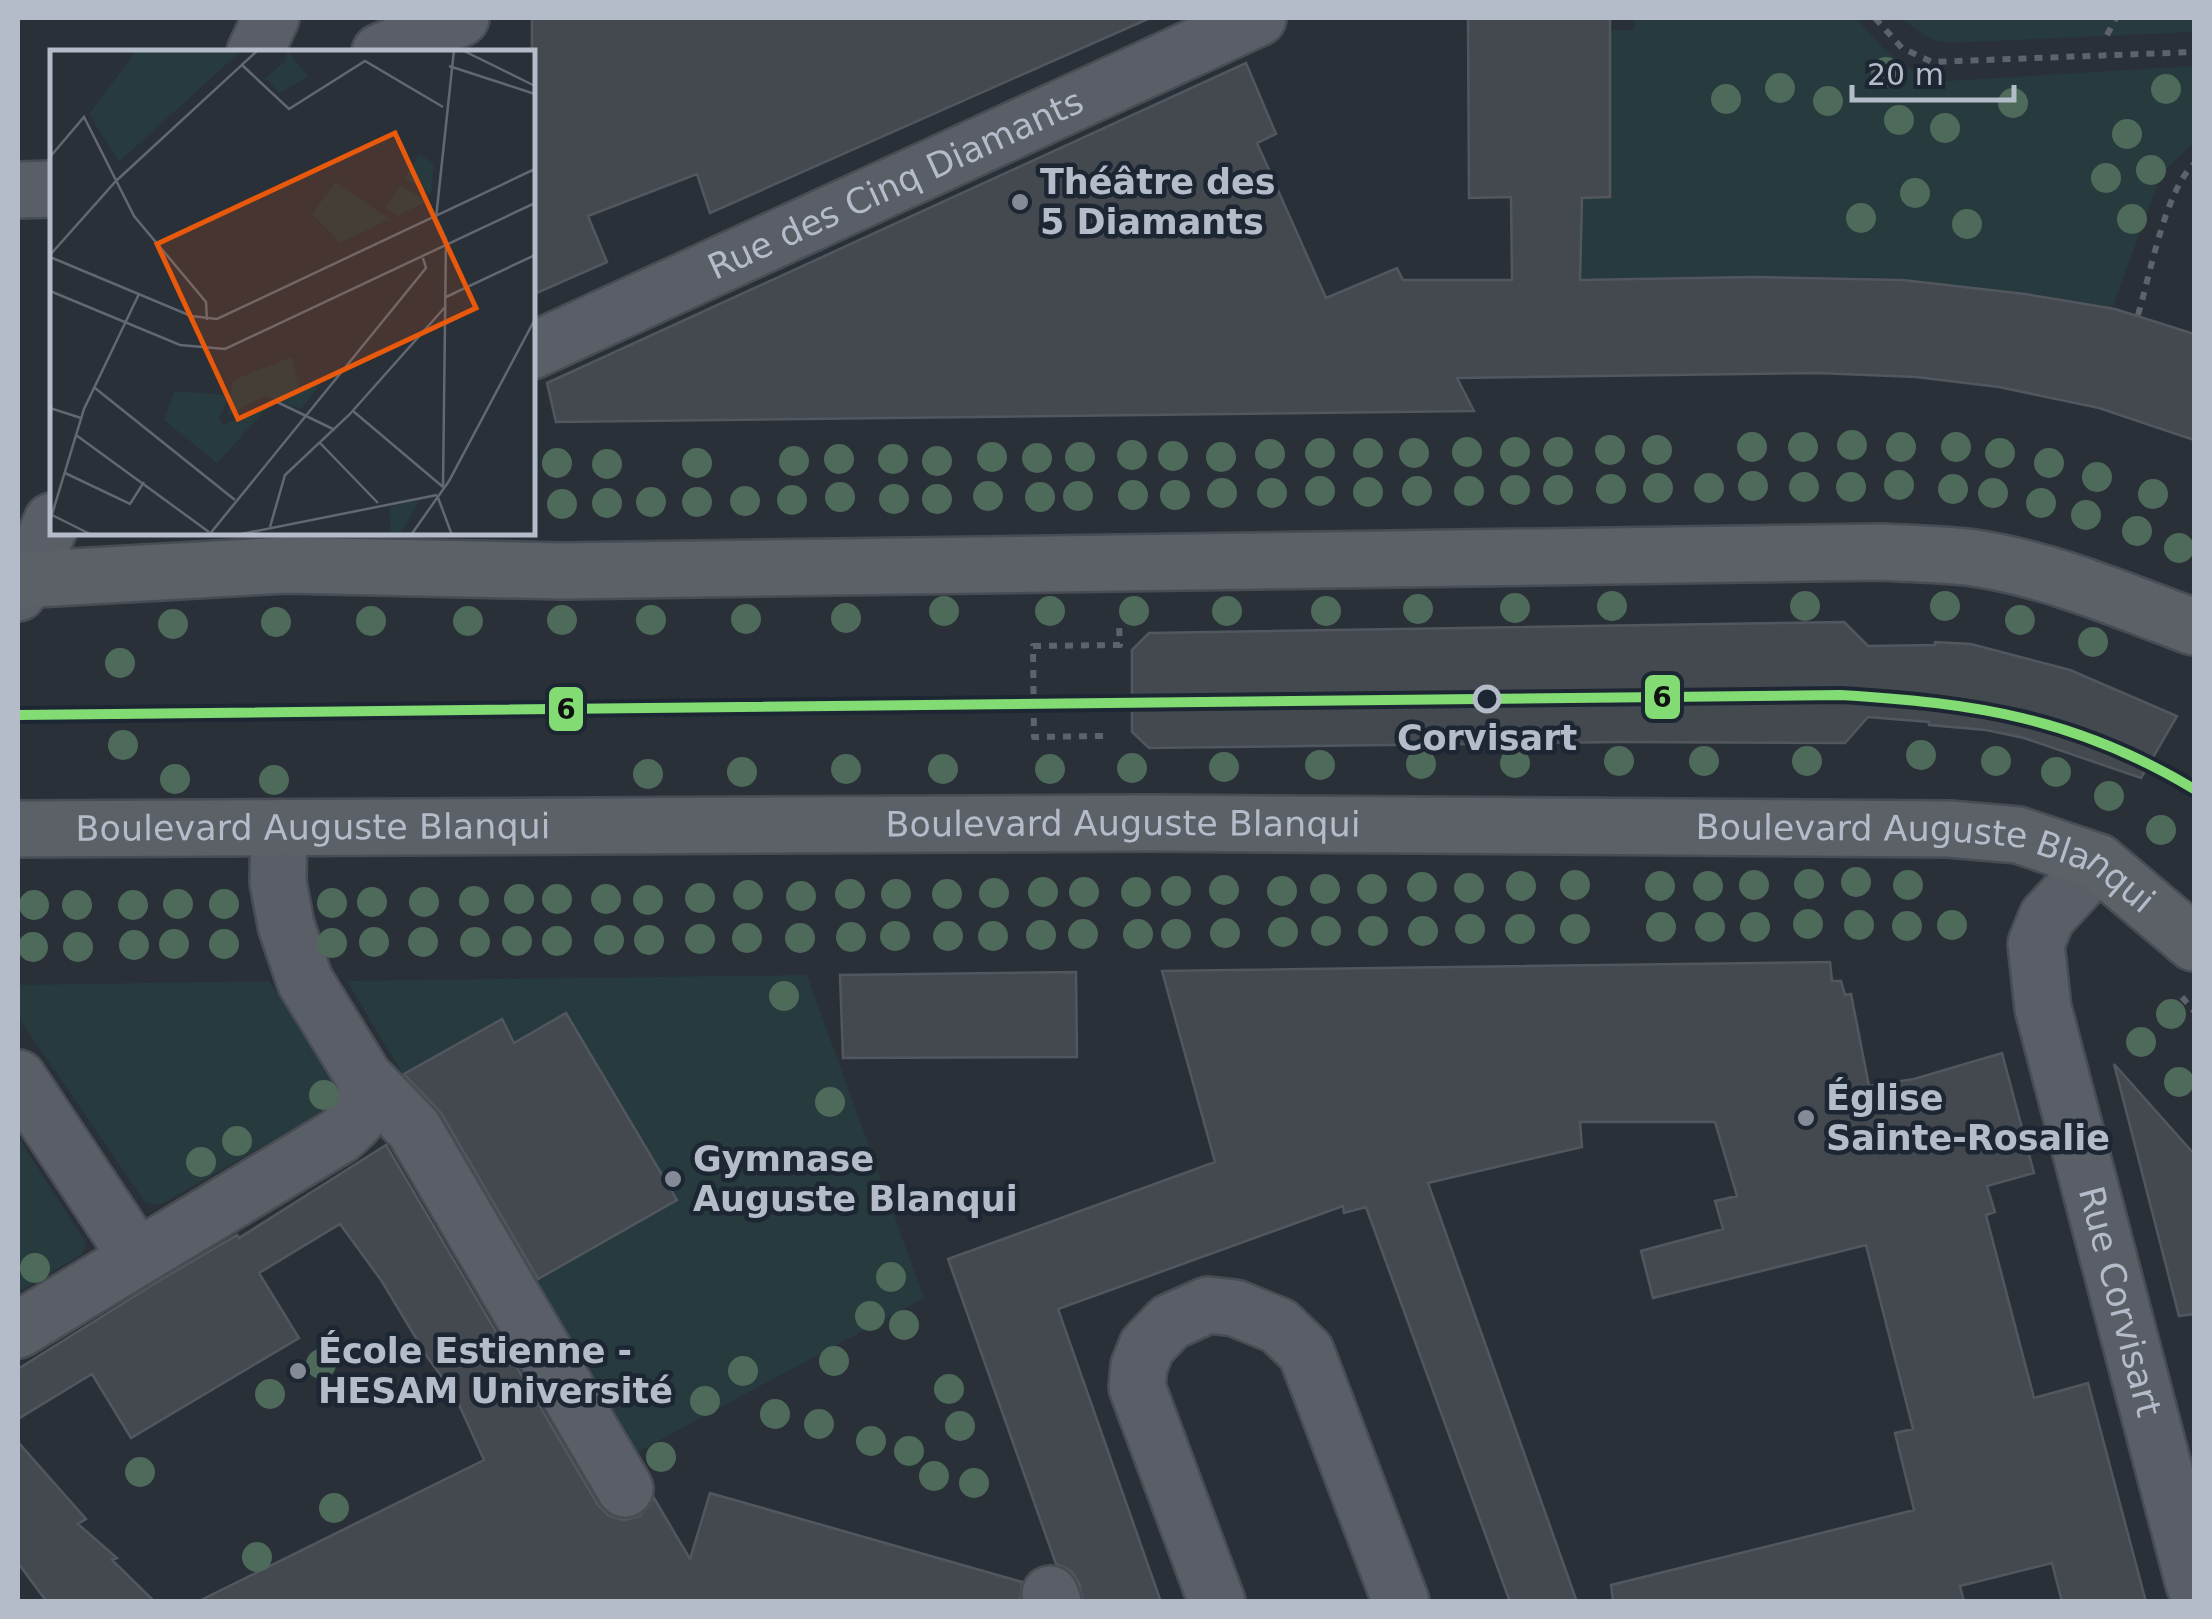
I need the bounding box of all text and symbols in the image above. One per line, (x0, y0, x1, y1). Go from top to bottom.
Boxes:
scale bar (1852, 40, 2014, 102)
inset map (50, 50, 535, 535)
text: 20 m (1867, 57, 1944, 92)
street label: Rue des Cinq Diamants (702, 81, 1090, 288)
place label: Théâtre des 5 Diamants (1040, 162, 1276, 242)
marker: Théâtre des 5 Diamants (1009, 191, 1031, 213)
line badge: 6 (1643, 673, 1682, 721)
text: 6 (1652, 681, 1672, 714)
line badge: 6 (547, 685, 585, 733)
marker: Corvisart (1474, 686, 1500, 712)
text: 6 (556, 693, 576, 726)
place label: Corvisart (1397, 718, 1577, 758)
street label: Boulevard Auguste Blanqui (885, 803, 1361, 845)
street label: Boulevard Auguste Blanqui (75, 806, 551, 849)
street label: Boulevard Auguste Blanqui (1695, 807, 2163, 921)
place label: Église Sainte-Rosalie (1826, 1077, 2110, 1158)
marker: Église Sainte-Rosalie (1795, 1107, 1817, 1129)
place label: Gymnase Auguste Blanqui (693, 1139, 1018, 1219)
marker: Gymnase Auguste Blanqui (662, 1168, 684, 1190)
street label: Rue Corvisart (2071, 1182, 2169, 1421)
place label: École Estienne - HESAM Université (318, 1330, 673, 1411)
marker: École Estienne - HESAM Université (287, 1360, 309, 1382)

